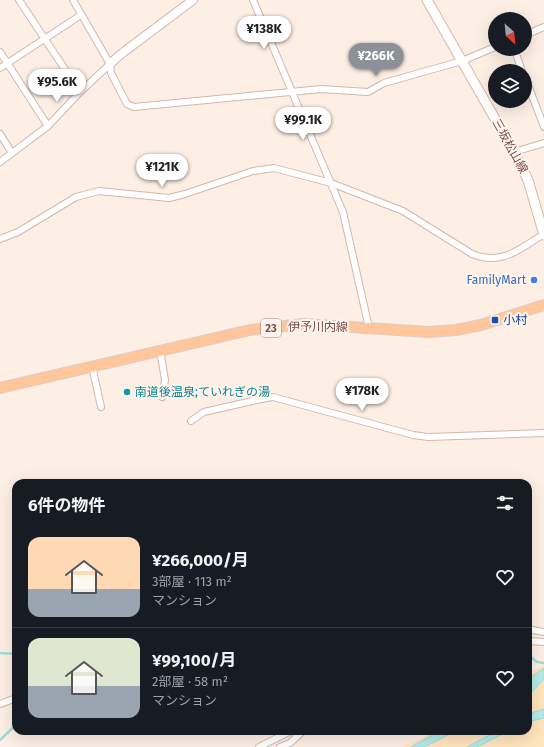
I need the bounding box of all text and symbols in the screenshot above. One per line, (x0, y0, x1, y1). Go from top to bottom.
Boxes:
north arrow (488, 12, 532, 56)
map controls (488, 12, 532, 108)
pin: ¥138K (236, 16, 292, 50)
text: ¥138K (246, 21, 282, 36)
pin: ¥266K (348, 43, 404, 77)
text: ¥266K (358, 48, 394, 63)
button: layers (488, 64, 532, 108)
pin: ¥95.6K (24, 69, 90, 103)
text: ¥95.6K (37, 74, 77, 89)
pin: ¥99.1K (270, 107, 336, 141)
text: ¥99.1K (284, 112, 322, 127)
street label: 三坂松山線 (489, 116, 531, 176)
pin: ¥121K (134, 154, 190, 188)
text: ¥121K (145, 159, 179, 174)
place label: FamilyMart (467, 273, 527, 287)
marker: FamilyMart (529, 275, 539, 285)
place label: 小村 (503, 313, 528, 327)
marker: 小村 (490, 315, 500, 325)
road number: 23 (261, 319, 281, 337)
street label: 伊予川内線 (288, 320, 348, 334)
pin: ¥178K (334, 378, 390, 412)
text: ¥178K (345, 383, 379, 398)
place label: 南道後温泉;ていれぎの湯 (135, 385, 270, 399)
marker: 南道後温泉;ていれぎの湯 (122, 387, 132, 397)
icon: filters (494, 492, 516, 514)
text: 6件の物件 (28, 495, 106, 516)
text: ¥266,000/月 (152, 550, 249, 571)
icon: home (60, 553, 108, 601)
icon: heart (494, 566, 516, 588)
text: 3部屋 · 113 m² (152, 574, 232, 589)
text: マンション (152, 593, 217, 608)
text: ¥99,100/月 (152, 650, 236, 671)
icon: home (60, 654, 108, 702)
icon: heart (494, 667, 516, 689)
text: 2部屋 · 58 m² (152, 674, 228, 689)
text: マンション (152, 693, 217, 708)

